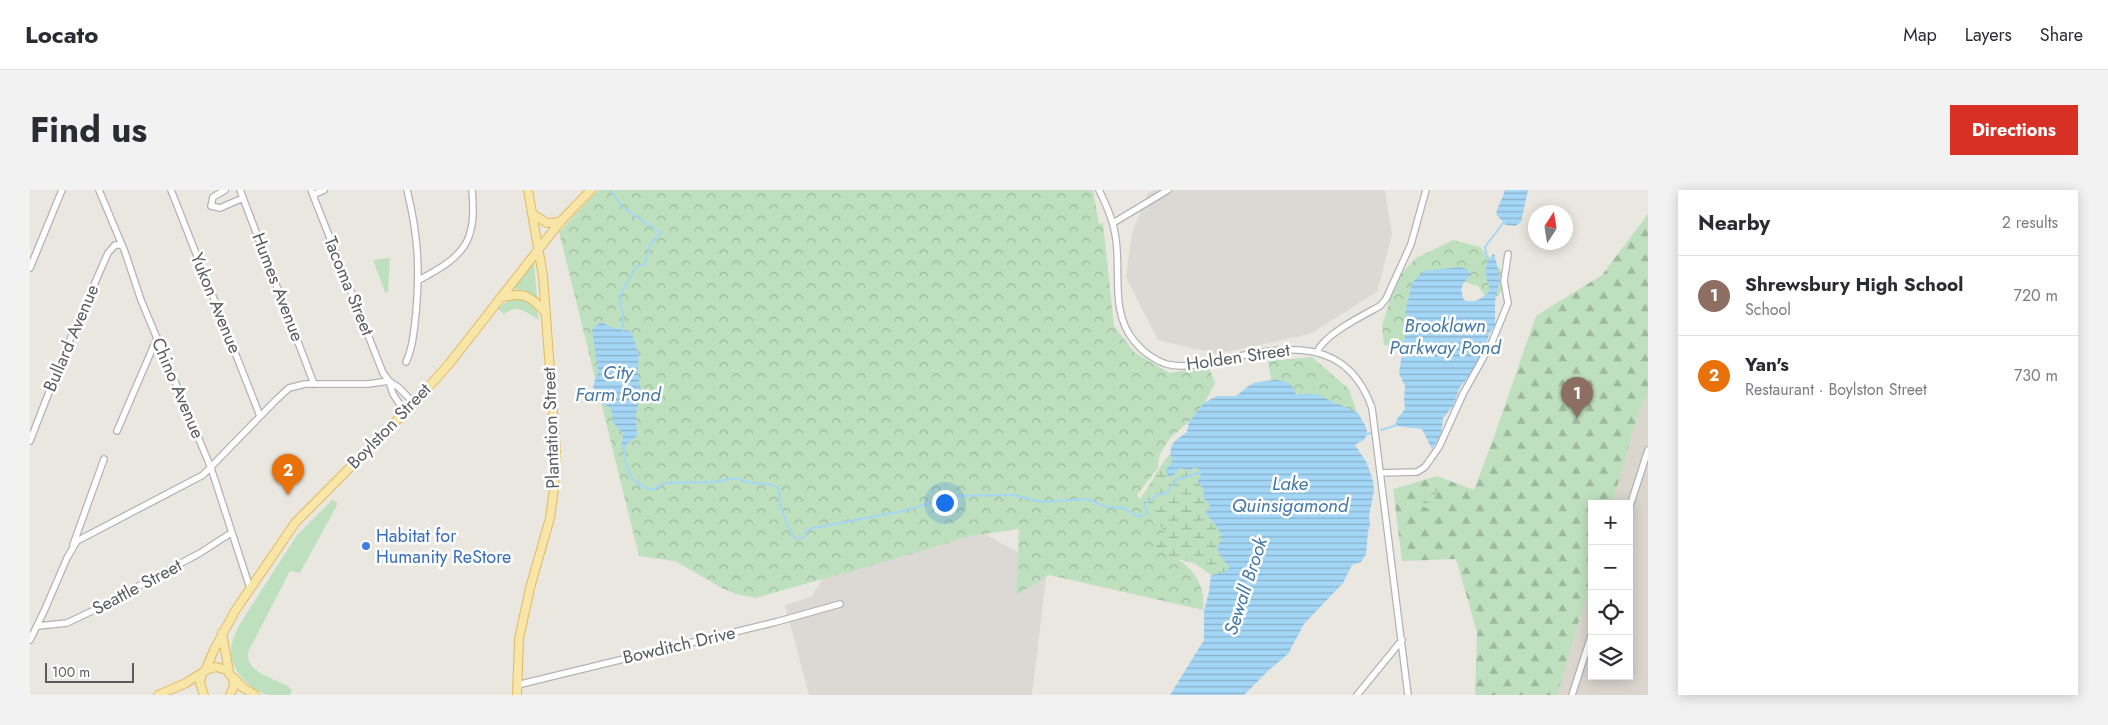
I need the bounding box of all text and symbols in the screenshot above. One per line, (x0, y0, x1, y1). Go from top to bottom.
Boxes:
text: Locato (25, 17, 98, 52)
text: Map (1903, 22, 1937, 48)
text: Layers (1965, 22, 2012, 48)
text: Share (2040, 22, 2083, 48)
text: Find us (30, 105, 147, 155)
button: Directions (1950, 105, 2078, 155)
north arrow (1528, 205, 1573, 250)
text: Nearby (1698, 208, 1770, 238)
text: 2 results (2002, 211, 2058, 234)
street label: Humes Avenue (245, 229, 311, 345)
street label: Tacoma Street (317, 233, 381, 340)
street label: Yukon Avenue (184, 249, 248, 357)
text: Shrewsbury High School (1745, 271, 1963, 298)
street label: Bullard Avenue (37, 280, 105, 396)
text: 1 (1710, 284, 1718, 307)
text: 720 m (2014, 284, 2058, 307)
text: School (1745, 298, 1791, 321)
water label: Brooklawn Parkway Pond (1389, 312, 1502, 361)
street label: Chino Avenue (145, 334, 211, 442)
street label: Holden Street (1185, 337, 1292, 377)
text: Yan's (1745, 351, 1789, 378)
water label: City Farm Pond (575, 359, 662, 408)
text: 2 (1709, 364, 1719, 387)
text: 730 m (2014, 364, 2058, 387)
street label: Plantation Street (536, 366, 566, 489)
street label: Boylston Street (341, 377, 437, 475)
pin: 1 (1561, 377, 1593, 418)
text: Restaurant · Boylston Street (1745, 378, 1927, 401)
pin: 2 (272, 454, 304, 495)
water label: Lake Quinsigamond (1232, 470, 1350, 519)
your location (932, 490, 958, 516)
map controls (1588, 500, 1633, 680)
button: + (1588, 500, 1633, 545)
place label: Habitat for Humanity ReStore (376, 523, 511, 570)
water label: Sewall Brook (1217, 533, 1274, 638)
marker: Habitat for Humanity ReStore (360, 540, 372, 552)
button: − (1588, 545, 1633, 590)
street label: Seattle Street (88, 552, 187, 622)
button: locate (1588, 590, 1633, 635)
street label: Bowditch Drive (620, 619, 738, 671)
button: layers (1588, 635, 1633, 680)
scale bar (45, 660, 134, 683)
text: 100 m (52, 662, 90, 682)

